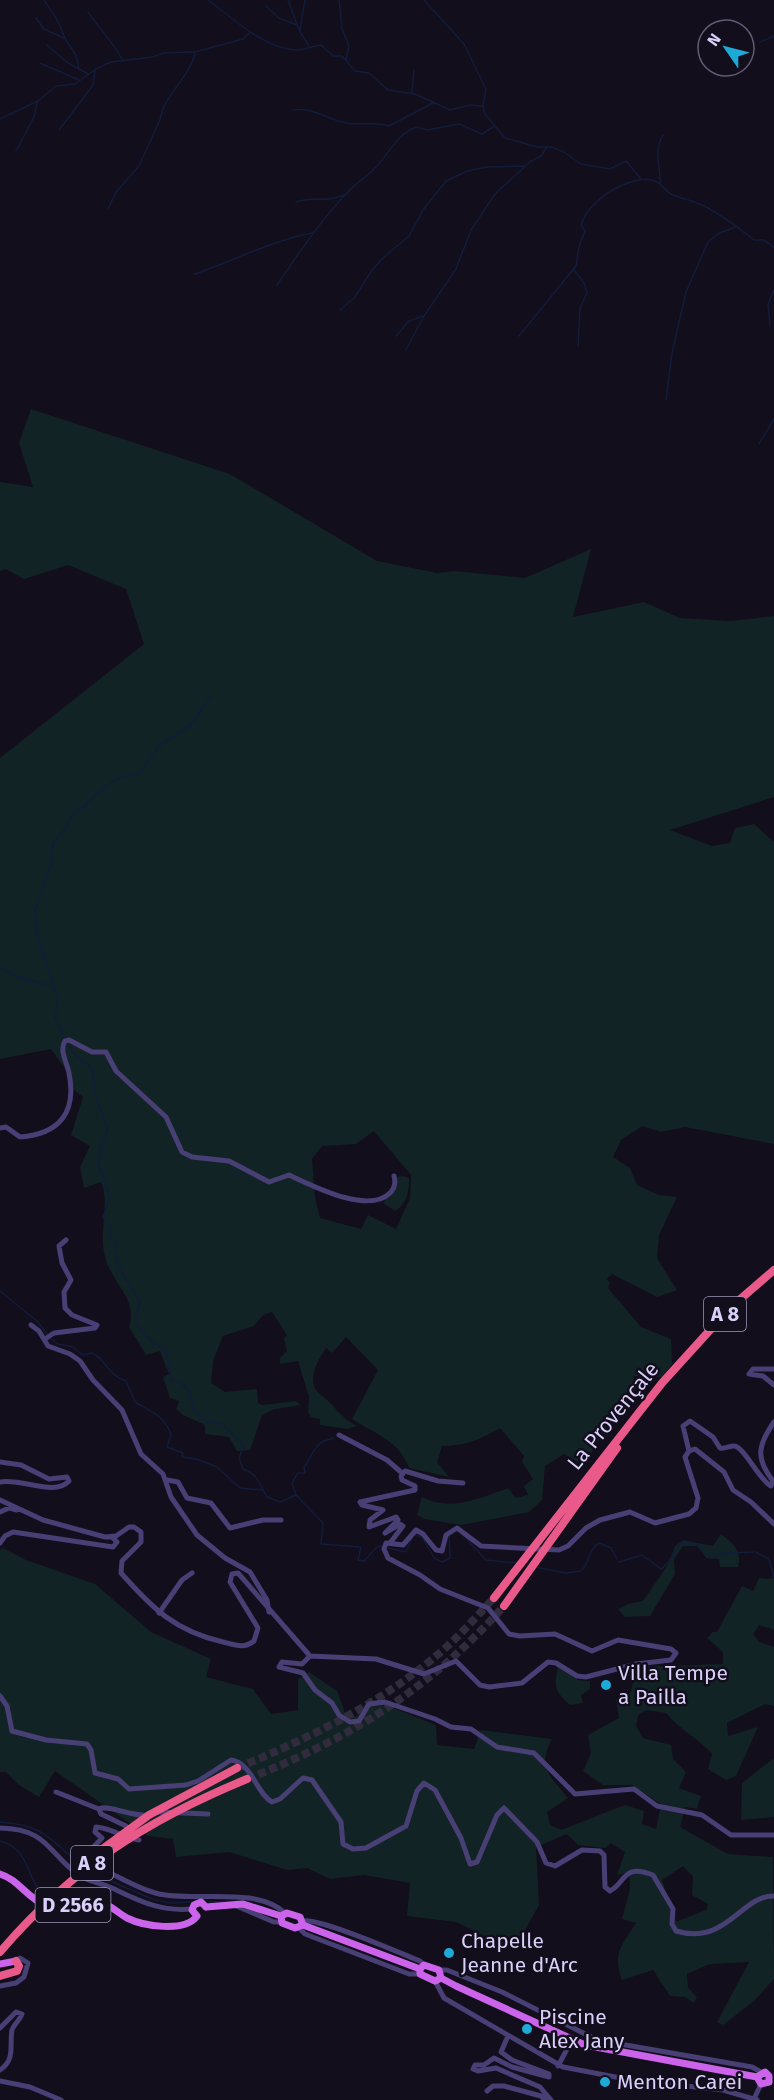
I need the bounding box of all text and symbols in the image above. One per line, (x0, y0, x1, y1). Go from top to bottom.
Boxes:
north arrow (696, 18, 756, 78)
text: N (703, 30, 725, 49)
road number: A 8 (704, 1297, 746, 1331)
street label: La Provençale (562, 1357, 664, 1475)
place label: Villa Tempe a Pailla (618, 1660, 728, 1710)
marker: Villa Tempe a Pailla (599, 1678, 613, 1692)
road number: A 8 (71, 1846, 113, 1880)
road number: D 2566 (36, 1888, 110, 1922)
place label: Chapelle Jeanne d'Arc (461, 1928, 578, 1978)
marker: Chapelle Jeanne d'Arc (442, 1946, 456, 1960)
place label: Piscine Alex Jany (539, 2004, 625, 2054)
marker: Piscine Alex Jany (520, 2022, 534, 2036)
place label: Menton Carei (617, 2069, 742, 2095)
marker: Menton Carei (598, 2075, 612, 2089)

